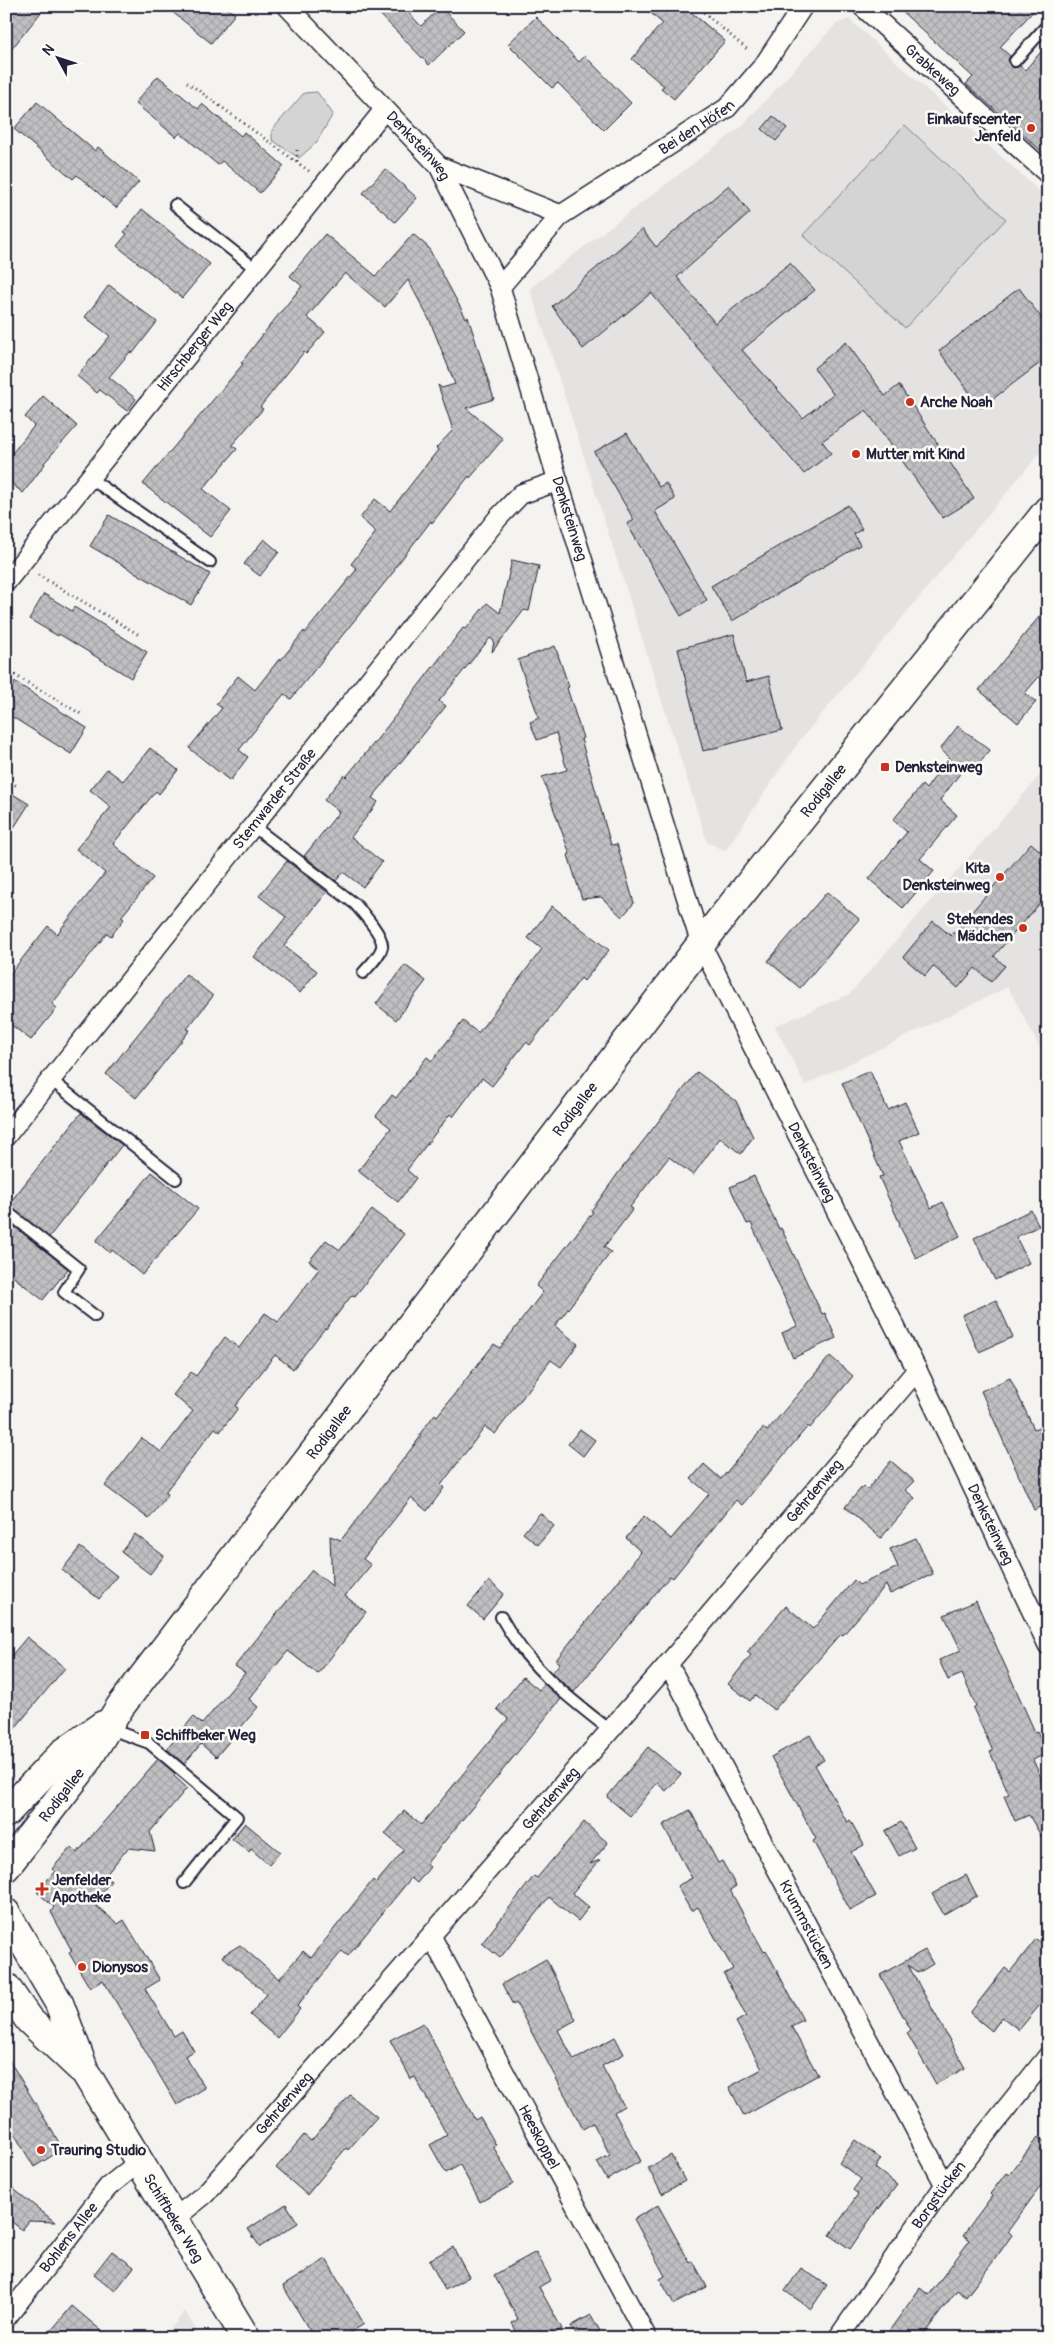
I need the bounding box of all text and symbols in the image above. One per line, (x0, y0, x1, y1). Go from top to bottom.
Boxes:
north arrow (32, 32, 82, 82)
street label: Grabkeweg (901, 40, 964, 100)
text: N (39, 41, 58, 59)
street label: Bei den Höfen (655, 96, 739, 159)
street label: Denksteinweg (382, 107, 454, 184)
place label: Einkaufscenter Jenfeld (927, 110, 1022, 146)
marker: Einkaufscenter Jenfeld (1025, 122, 1037, 134)
street label: Hirschberger Weg (153, 297, 237, 395)
place label: Arche Noah (920, 393, 993, 412)
marker: Arche Noah (904, 396, 916, 408)
place label: Mutter mit Kind (866, 445, 965, 464)
marker: Mutter mit Kind (850, 448, 862, 460)
street label: Denksteinweg (548, 474, 592, 563)
street label: Stemwarder Straße (228, 744, 321, 853)
place label: Denksteinweg (895, 758, 983, 777)
street label: Rodigallee (796, 760, 851, 821)
marker: Denksteinweg (879, 761, 891, 773)
place label: Kita Denksteinweg (903, 859, 990, 895)
marker: Kita Denksteinweg (994, 871, 1006, 883)
place label: Stehendes Mädchen (947, 910, 1014, 946)
marker: Stehendes Mädchen (1017, 922, 1029, 934)
street label: Rodigallee (548, 1078, 602, 1140)
street label: Denksteinweg (783, 1119, 840, 1206)
street label: Rodigallee (302, 1401, 356, 1463)
street label: Gehrdenweg (782, 1455, 847, 1527)
street label: Denksteinweg (963, 1481, 1018, 1568)
place label: Schiffbeker Weg (155, 1726, 256, 1745)
marker: Schiffbeker Weg (139, 1729, 151, 1741)
street label: Gehrdenweg (518, 1763, 583, 1834)
street label: Rodigallee (35, 1764, 89, 1826)
place label: Jenfelder Apotheke (52, 1871, 112, 1907)
street label: Krummstücken (775, 1877, 838, 1972)
marker: Jenfelder Apotheke (36, 1883, 48, 1895)
place label: Dionysos (92, 1958, 148, 1977)
marker: Dionysos (76, 1961, 88, 1973)
street label: Gehrdenweg (251, 2068, 317, 2139)
street label: Heeskoppel (514, 2101, 564, 2172)
place label: Trauring Studio (50, 2141, 146, 2160)
marker: Trauring Studio (35, 2144, 47, 2156)
street label: Borgstücken (908, 2157, 970, 2233)
street label: Schiffbeker Weg (139, 2170, 208, 2266)
street label: Bohlens Allee (35, 2198, 102, 2277)

